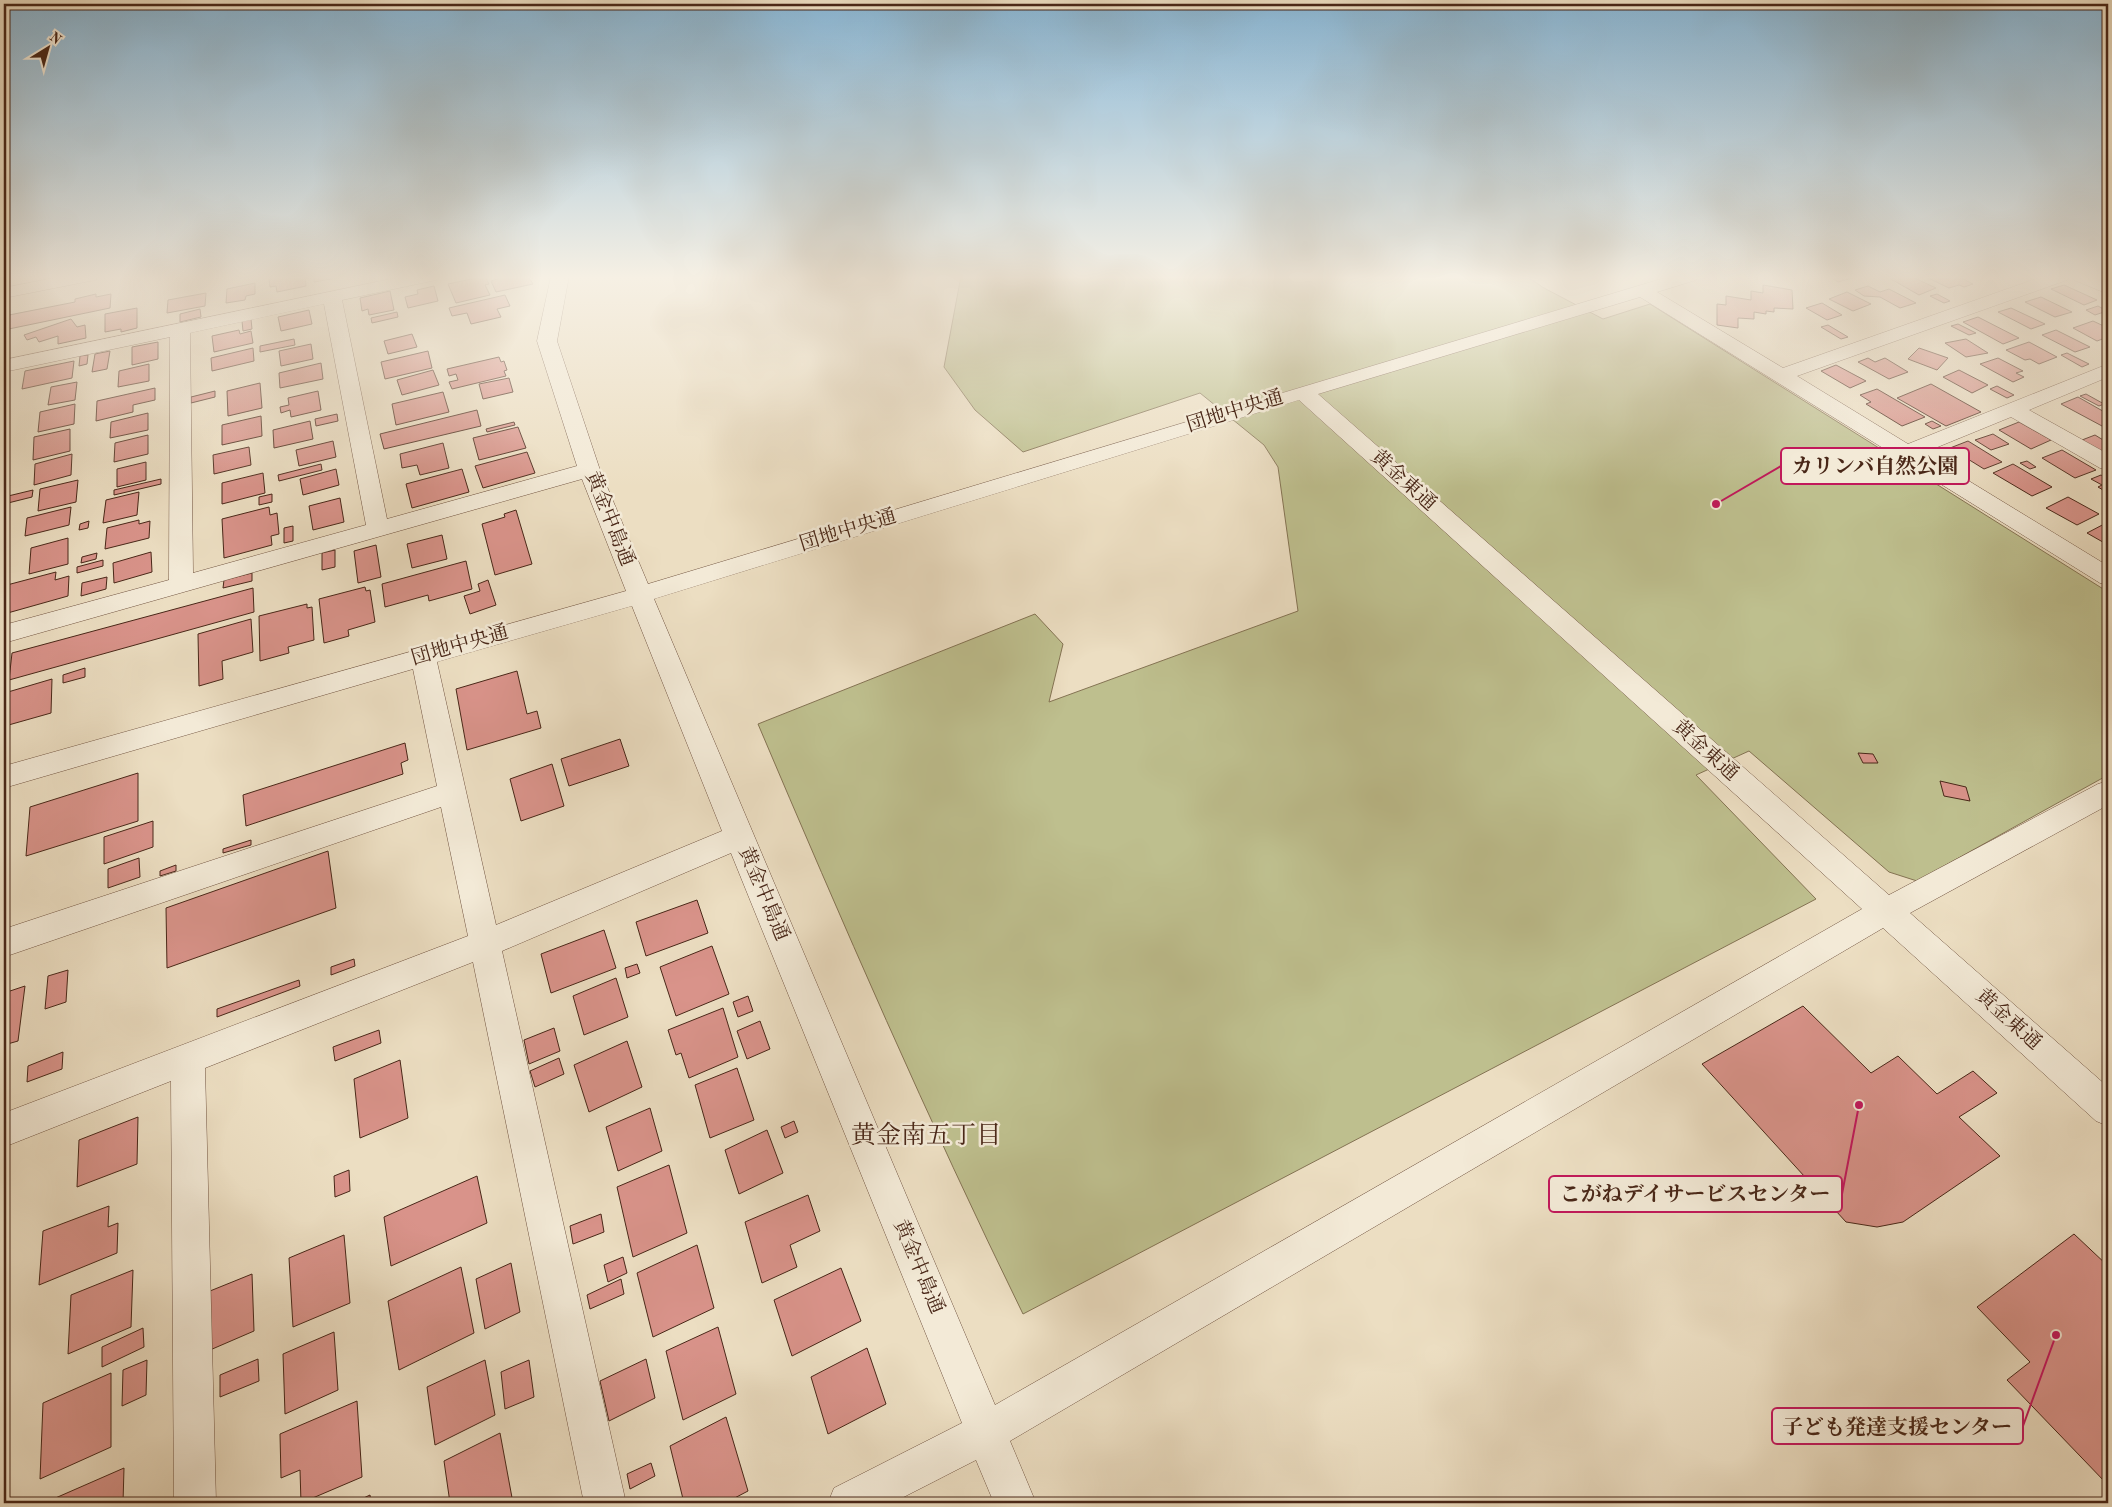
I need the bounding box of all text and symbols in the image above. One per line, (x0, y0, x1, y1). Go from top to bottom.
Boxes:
north arrow (22, 22, 72, 72)
text: N (47, 30, 64, 47)
street label: 団地中央通 (1184, 386, 1286, 436)
street label: 黄金東通 (1367, 445, 1441, 515)
callout: カリンバ自然公園 (1781, 448, 1969, 484)
text: カリンバ自然公園 (1792, 455, 1958, 478)
street label: 黄金中島通 (581, 468, 639, 569)
street label: 団地中央通 (797, 505, 899, 555)
street label: 団地中央通 (409, 621, 511, 669)
street label: 黄金東通 (1669, 715, 1743, 785)
street label: 黄金中島通 (734, 843, 794, 944)
street label: 黄金東通 (1972, 984, 2046, 1054)
district label: 黄金南五丁目 (851, 1121, 1001, 1149)
callout: こがねデイサービスセンター (1549, 1176, 1842, 1212)
text: こがねデイサービスセンター (1560, 1183, 1830, 1206)
street label: 黄金中島通 (889, 1216, 949, 1317)
callout: 子ども発達支援センター (1772, 1408, 2023, 1444)
text: 子ども発達支援センター (1782, 1416, 2012, 1439)

